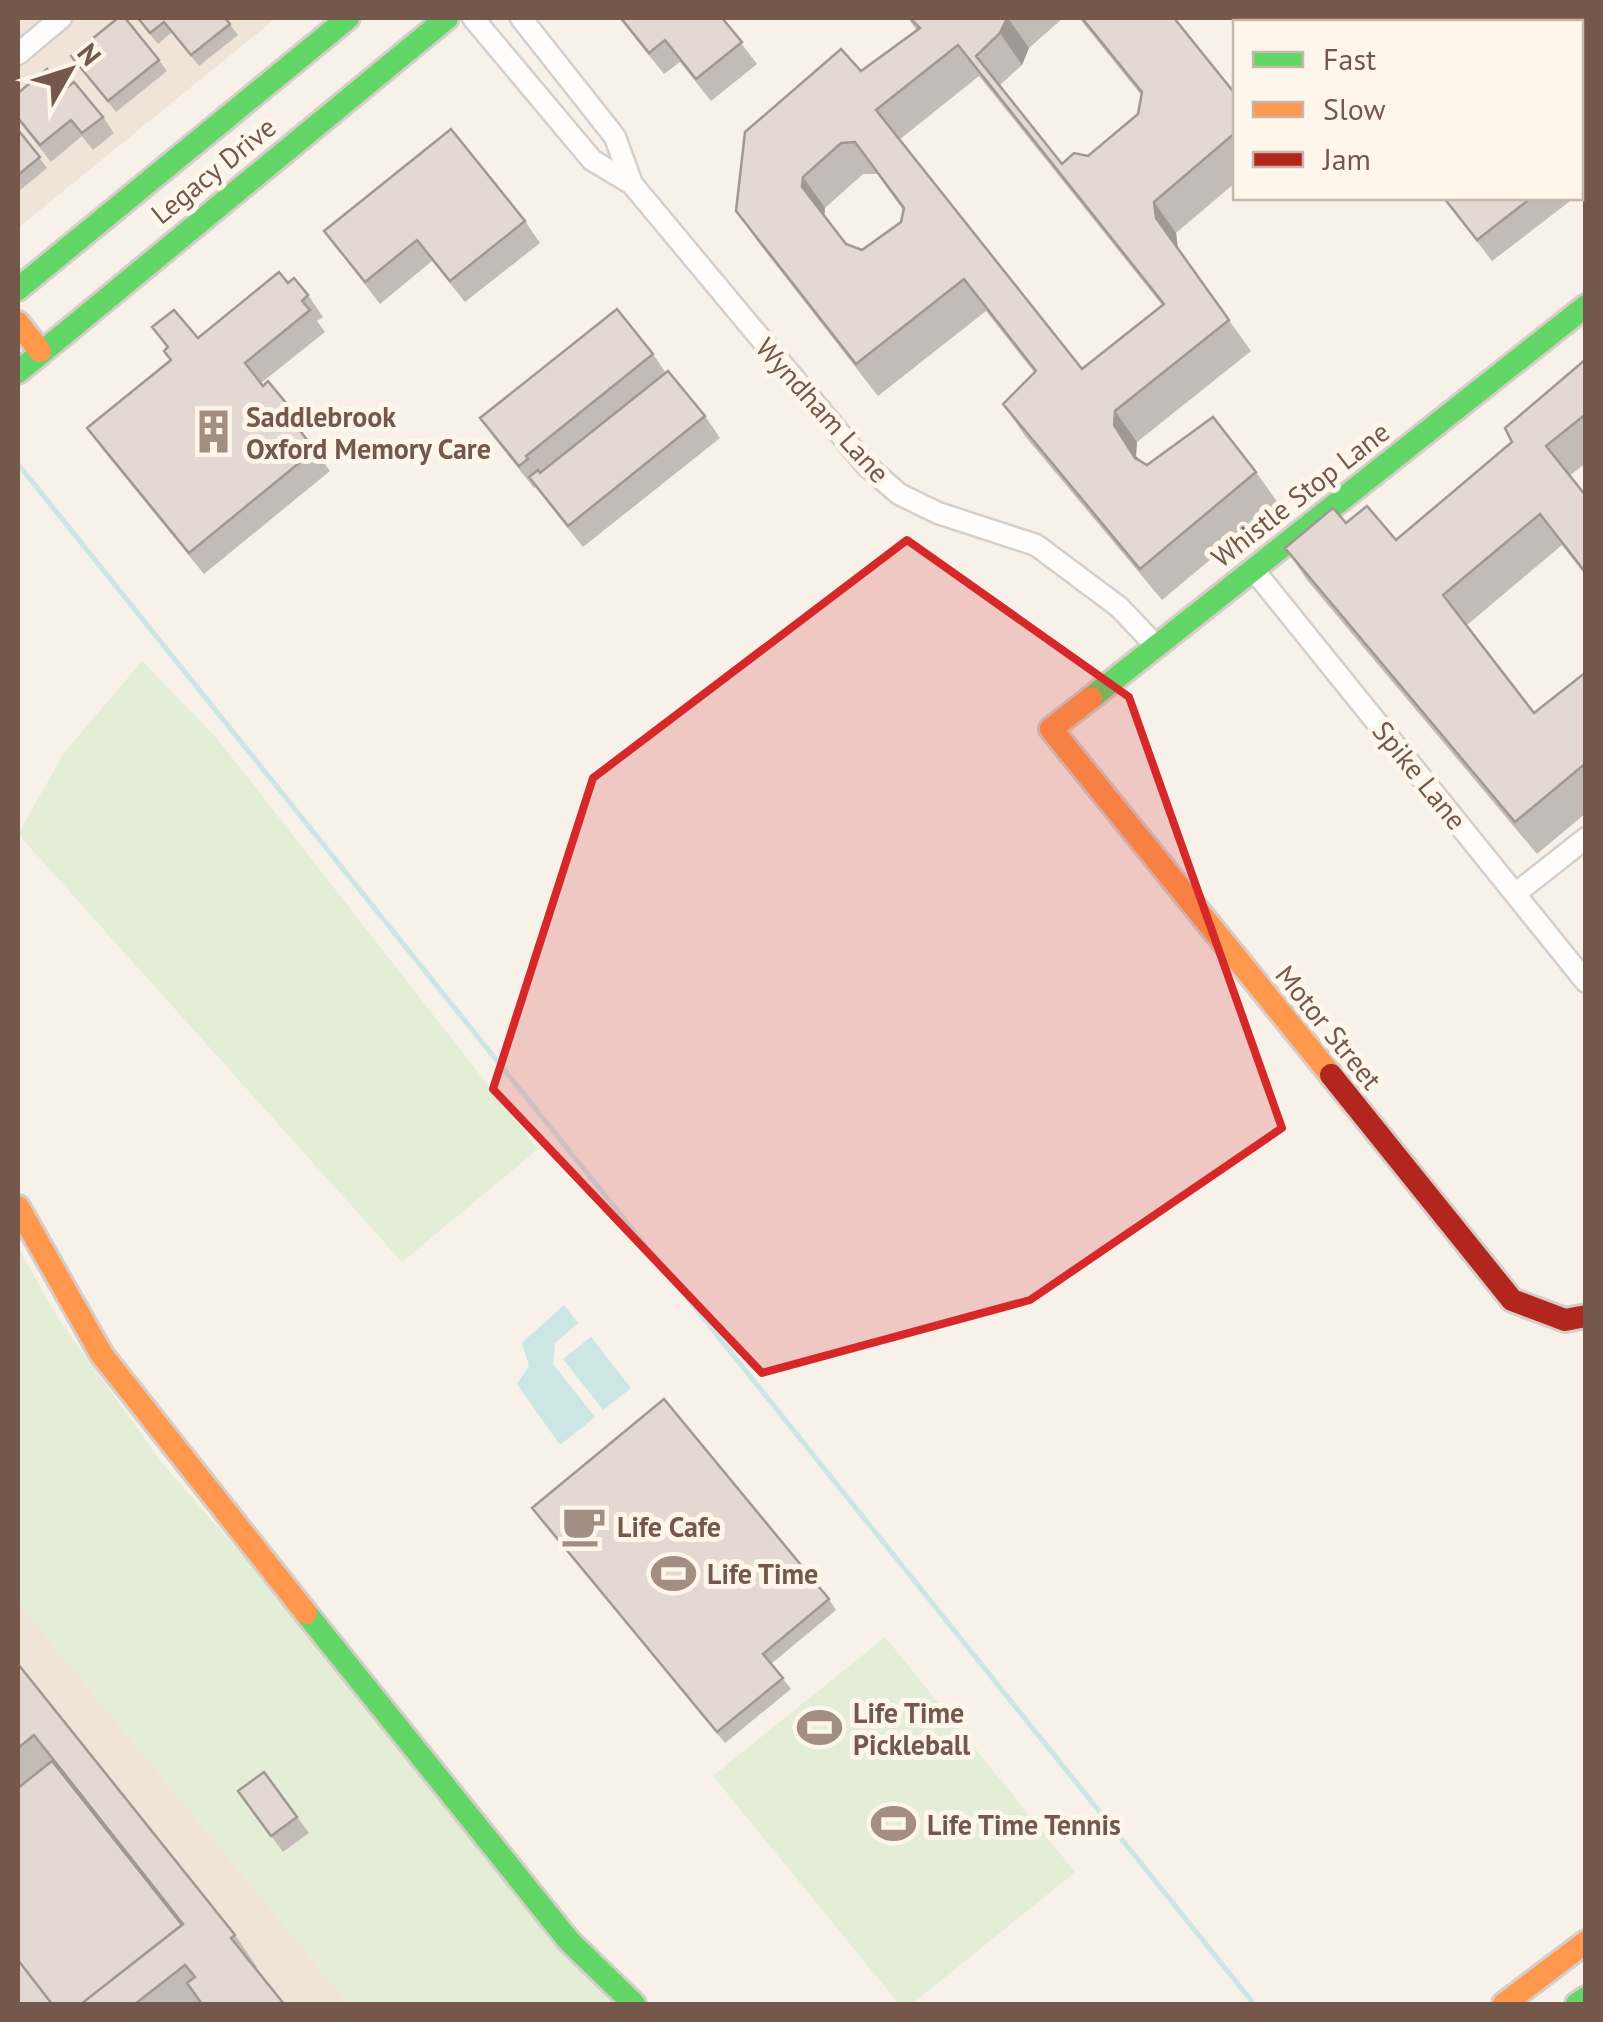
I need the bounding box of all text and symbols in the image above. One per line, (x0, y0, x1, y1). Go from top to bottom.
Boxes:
north arrow (20, 20, 120, 120)
legend (1233, 20, 1583, 200)
text: N (70, 35, 110, 73)
text: Fast (1323, 39, 1376, 78)
text: Slow (1323, 89, 1386, 128)
street label: Legacy Drive (143, 108, 283, 232)
text: Jam (1321, 139, 1371, 178)
street label: Wyndham Lane (748, 330, 898, 490)
place label: Saddlebrook Oxford Memory Care (246, 398, 491, 467)
building icon: Saddlebrook Oxford Memory Care (189, 408, 237, 456)
street label: Whistle Stop Lane (1203, 413, 1397, 575)
street label: Spike Lane (1365, 713, 1475, 837)
street label: Motor Street (1267, 957, 1391, 1097)
cafe icon: Life Cafe (560, 1502, 608, 1550)
place label: Life Cafe (617, 1508, 721, 1545)
sports icon: Life Time (650, 1549, 698, 1597)
place label: Life Time (707, 1555, 818, 1592)
place label: Life Time Pickleball (853, 1694, 971, 1763)
sports icon: Life Time Pickleball (796, 1704, 844, 1752)
sports icon: Life Time Tennis (870, 1800, 918, 1848)
place label: Life Time Tennis (927, 1806, 1121, 1843)

